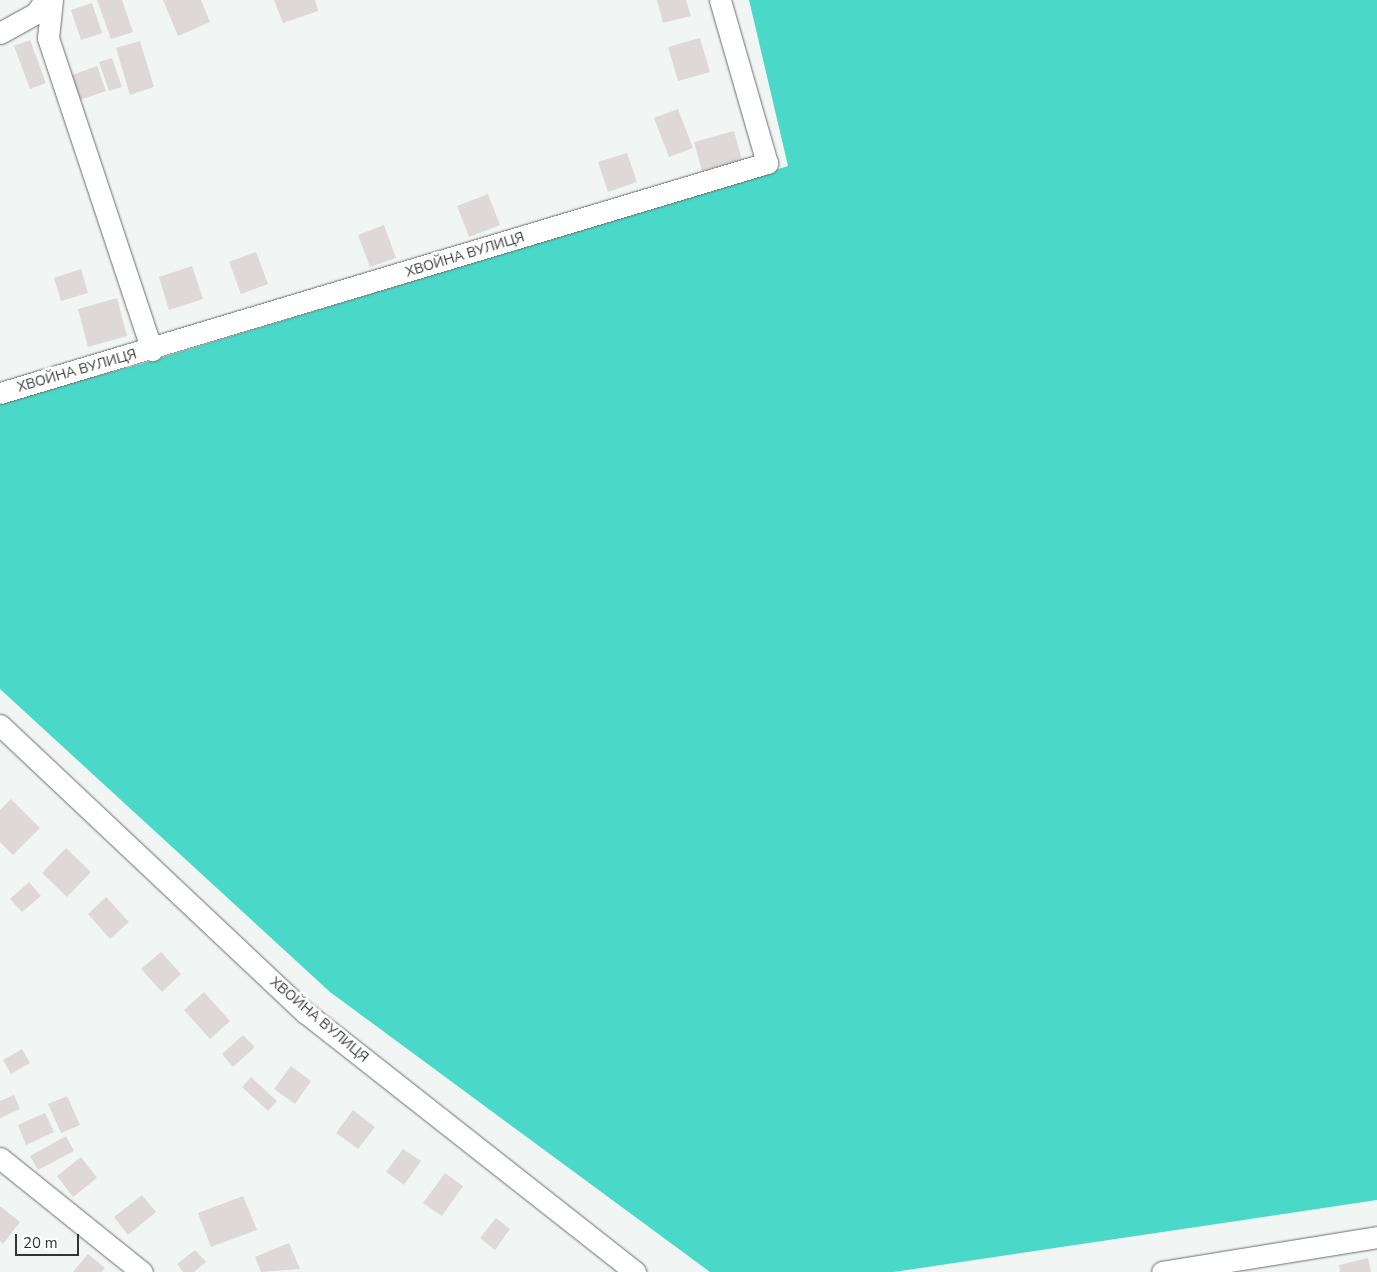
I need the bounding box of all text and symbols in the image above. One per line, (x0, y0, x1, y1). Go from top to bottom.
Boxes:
street label: ХВОЙНА ВУЛИЦЯ (404, 229, 526, 281)
street label: ХВОЙНА ВУЛИЦЯ (15, 346, 139, 396)
street label: ХВОЙНА ВУЛИЦЯ (266, 974, 372, 1066)
scale bar (18, 1224, 81, 1256)
text: 20 m (23, 1233, 58, 1253)

